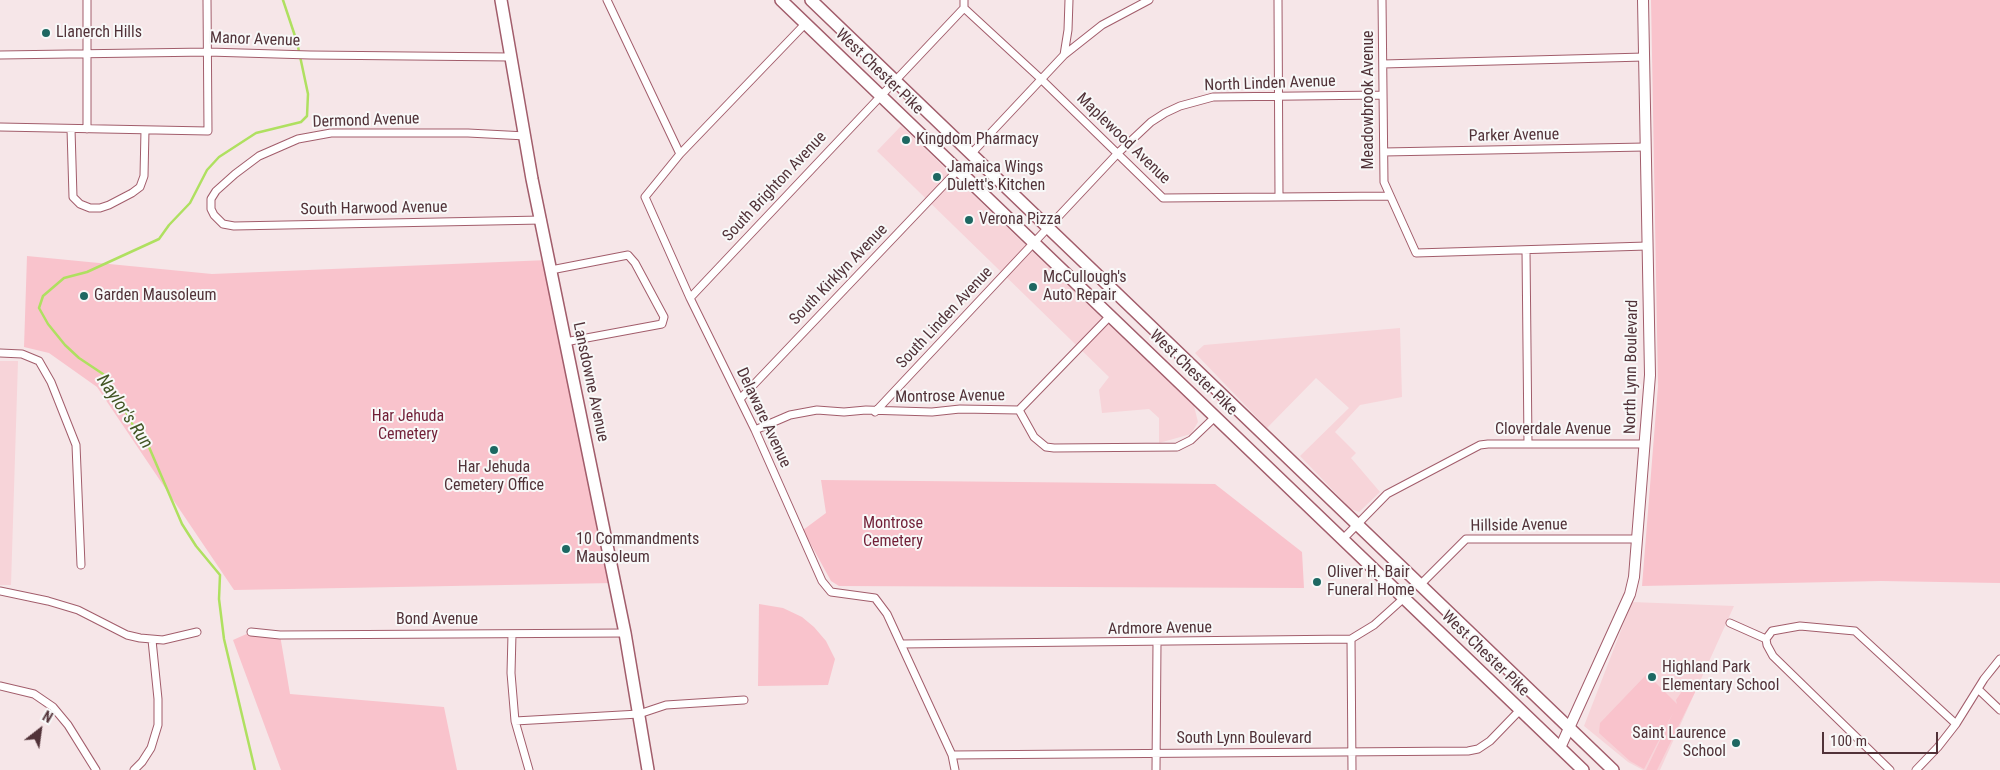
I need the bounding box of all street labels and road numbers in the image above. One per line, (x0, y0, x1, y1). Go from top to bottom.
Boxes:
street label: West Chester Pike (831, 25, 927, 119)
street label: Manor Avenue (210, 29, 300, 51)
street label: Meadowbrook Avenue (1359, 30, 1379, 170)
street label: North Linden Avenue (1204, 72, 1336, 96)
street label: Maplewood Avenue (1072, 89, 1174, 189)
street label: Dermond Avenue (312, 110, 420, 132)
street label: Parker Avenue (1469, 126, 1559, 146)
street label: South Brighton Avenue (719, 128, 831, 246)
street label: South Harwood Avenue (300, 198, 448, 220)
street label: South Kirklyn Avenue (786, 221, 892, 329)
street label: South Linden Avenue (893, 263, 997, 373)
street label: North Lynn Boulevard (1621, 300, 1643, 434)
street label: Lansdowne Avenue (568, 320, 612, 444)
street label: West Chester Pike (1145, 326, 1241, 420)
street label: Delaware Avenue (731, 365, 795, 471)
street label: Montrose Avenue (895, 386, 1005, 408)
street label: Cloverdale Avenue (1495, 420, 1611, 440)
street label: Hillside Avenue (1470, 516, 1568, 536)
street label: West Chester Pike (1437, 607, 1533, 701)
street label: Bond Avenue (396, 610, 478, 630)
street label: Ardmore Avenue (1108, 618, 1212, 640)
street label: South Lynn Boulevard (1176, 729, 1312, 749)

